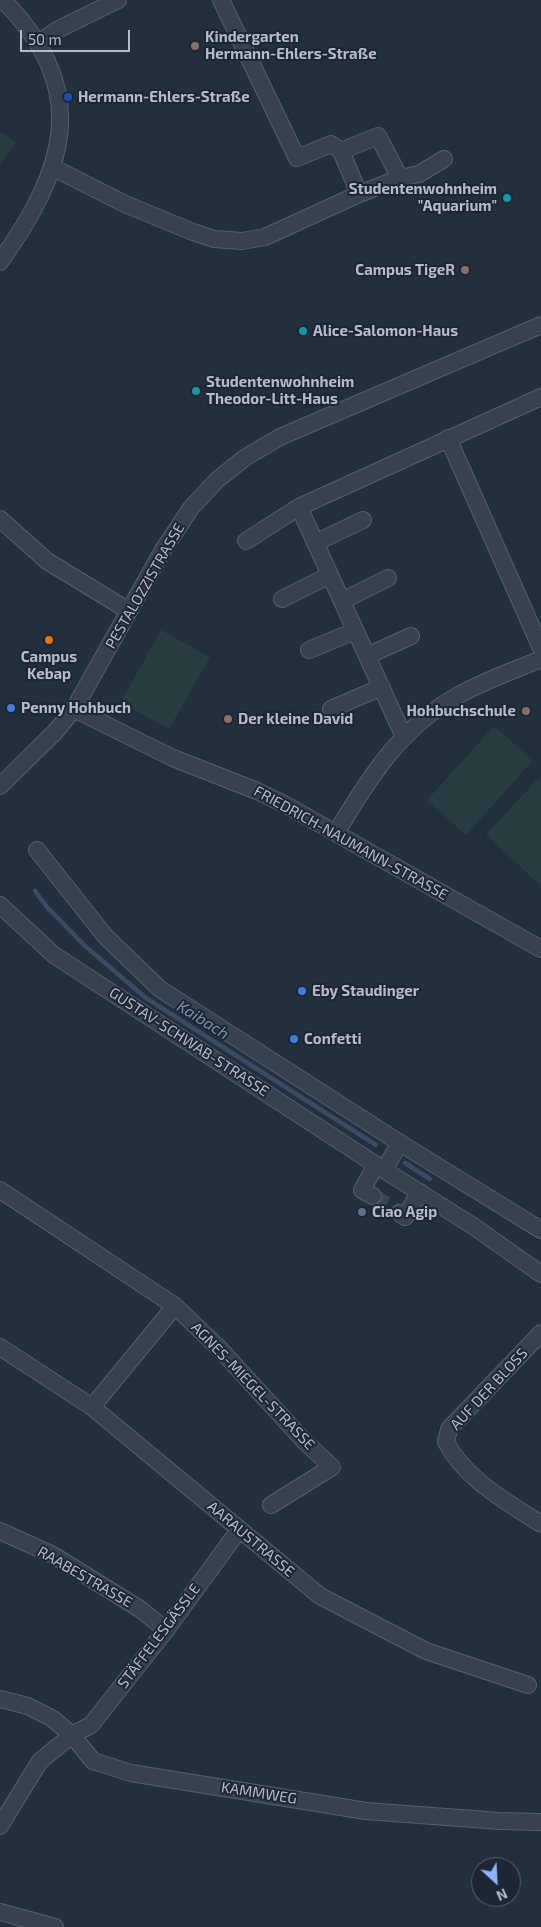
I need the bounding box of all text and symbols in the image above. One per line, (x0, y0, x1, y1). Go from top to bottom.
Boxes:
scale bar (22, 20, 132, 52)
place label: Kindergarten Hermann-Ehlers-Straße (205, 28, 377, 63)
text: 50 m (28, 30, 62, 48)
marker: Kindergarten Hermann-Ehlers-Straße (189, 40, 201, 52)
place label: Hermann-Ehlers-Straße (78, 88, 250, 106)
marker: Hermann-Ehlers-Straße (62, 91, 74, 103)
place label: Studentenwohnheim "Aquarium" (349, 180, 497, 215)
marker: Studentenwohnheim "Aquarium" (501, 192, 513, 204)
place label: Campus TigeR (355, 261, 455, 279)
marker: Campus TigeR (459, 264, 471, 276)
place label: Alice-Salomon-Haus (313, 322, 458, 340)
marker: Alice-Salomon-Haus (297, 325, 309, 337)
place label: Studentenwohnheim Theodor-Litt-Haus (206, 373, 354, 408)
marker: Studentenwohnheim Theodor-Litt-Haus (190, 385, 202, 397)
street label: PESTALOZZISTRASSE (102, 520, 188, 652)
marker: Campus Kebap (43, 634, 55, 646)
place label: Campus Kebap (21, 648, 77, 683)
place label: Penny Hohbuch (21, 699, 131, 717)
marker: Penny Hohbuch (5, 702, 17, 714)
place label: Hohbuchschule (406, 702, 516, 720)
marker: Hohbuchschule (520, 705, 532, 717)
place label: Der kleine David (238, 710, 353, 728)
marker: Der kleine David (222, 713, 234, 725)
street label: FRIEDRICH-NAUMANN-STRASSE (251, 782, 451, 904)
place label: Eby Staudinger (312, 982, 419, 1000)
street label: GUSTAV-SCHWAB-STRASSE (106, 984, 272, 1100)
marker: Eby Staudinger (296, 985, 308, 997)
water label: Kaibach (173, 997, 233, 1043)
place label: Confetti (304, 1030, 362, 1048)
marker: Confetti (288, 1033, 300, 1045)
place label: Ciao Agip (372, 1203, 437, 1221)
marker: Ciao Agip (356, 1206, 368, 1218)
street label: AGNES-MIEGEL-STRASSE (187, 1318, 319, 1454)
street label: AUF DER BLOSS (447, 1344, 531, 1434)
street label: AARAUSTRASSE (204, 1497, 298, 1581)
street label: RAABESTRASSE (34, 1543, 136, 1611)
street label: STÄFFELESGÄSSLE (114, 1580, 204, 1692)
street label: KAMMWEG (220, 1778, 298, 1808)
north arrow (471, 1857, 521, 1907)
text: N (494, 1885, 510, 1905)

